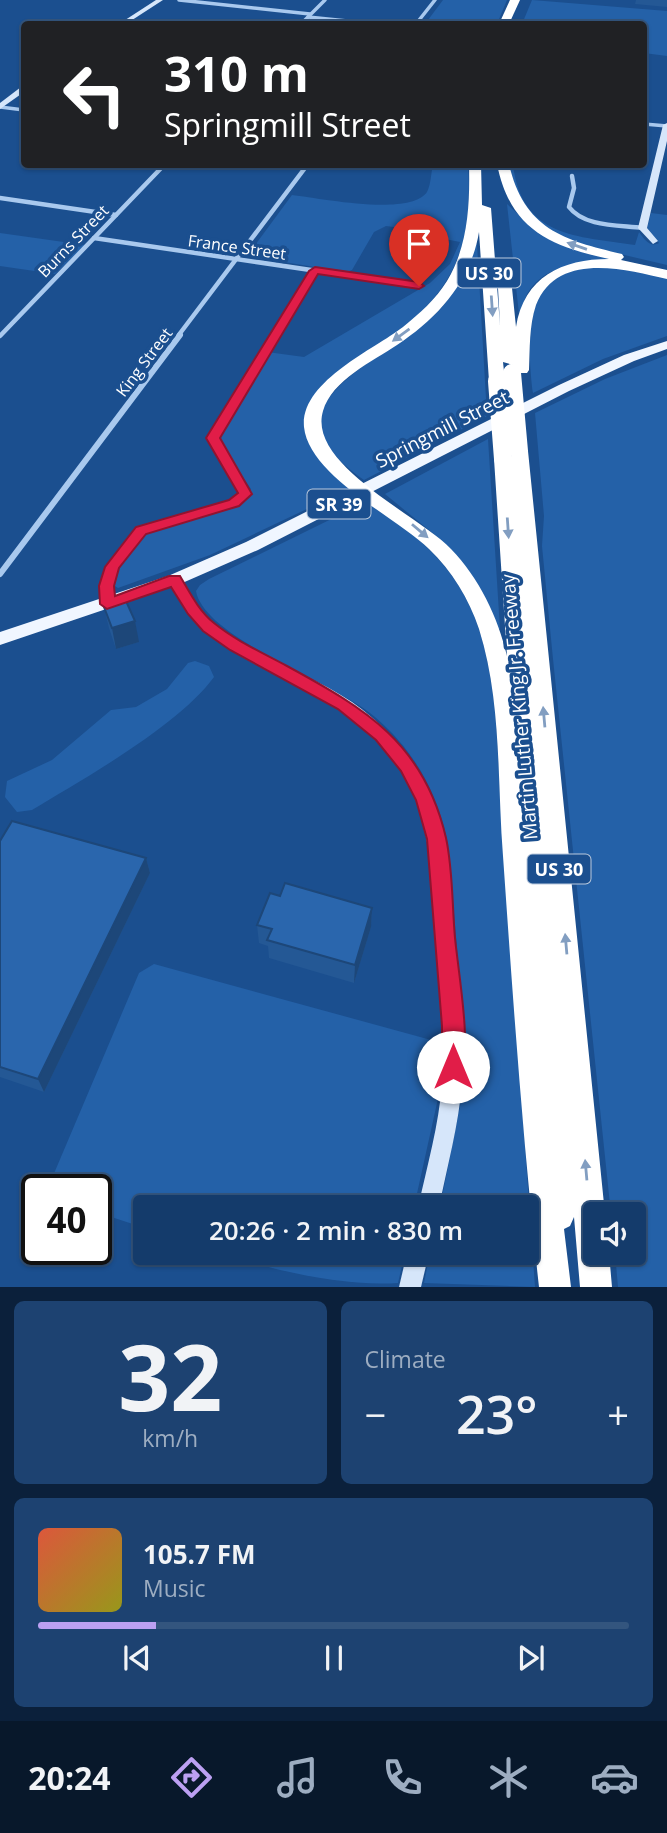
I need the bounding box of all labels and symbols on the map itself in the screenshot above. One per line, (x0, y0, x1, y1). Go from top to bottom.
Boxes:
street label: Burns Street (33, 200, 113, 282)
pin (389, 214, 449, 286)
street label: France Street (186, 229, 288, 265)
one-way arrow (567, 240, 588, 251)
road number: US 30 (458, 258, 520, 288)
one-way arrow (486, 295, 497, 317)
street label: King Street (111, 323, 177, 401)
one-way arrow (392, 328, 410, 342)
street label: Springmill Street (371, 384, 513, 474)
road number: SR 39 (308, 490, 370, 518)
one-way arrow (503, 517, 514, 539)
one-way arrow (410, 523, 428, 538)
street label: Martin Luther King Jr. Freeway (494, 573, 544, 841)
one-way arrow (538, 706, 549, 728)
road number: US 30 (528, 854, 590, 884)
one-way arrow (560, 932, 571, 954)
position arrow (416, 1030, 490, 1104)
one-way arrow (580, 1159, 591, 1181)
speed limit sign: 40 (21, 1174, 112, 1265)

